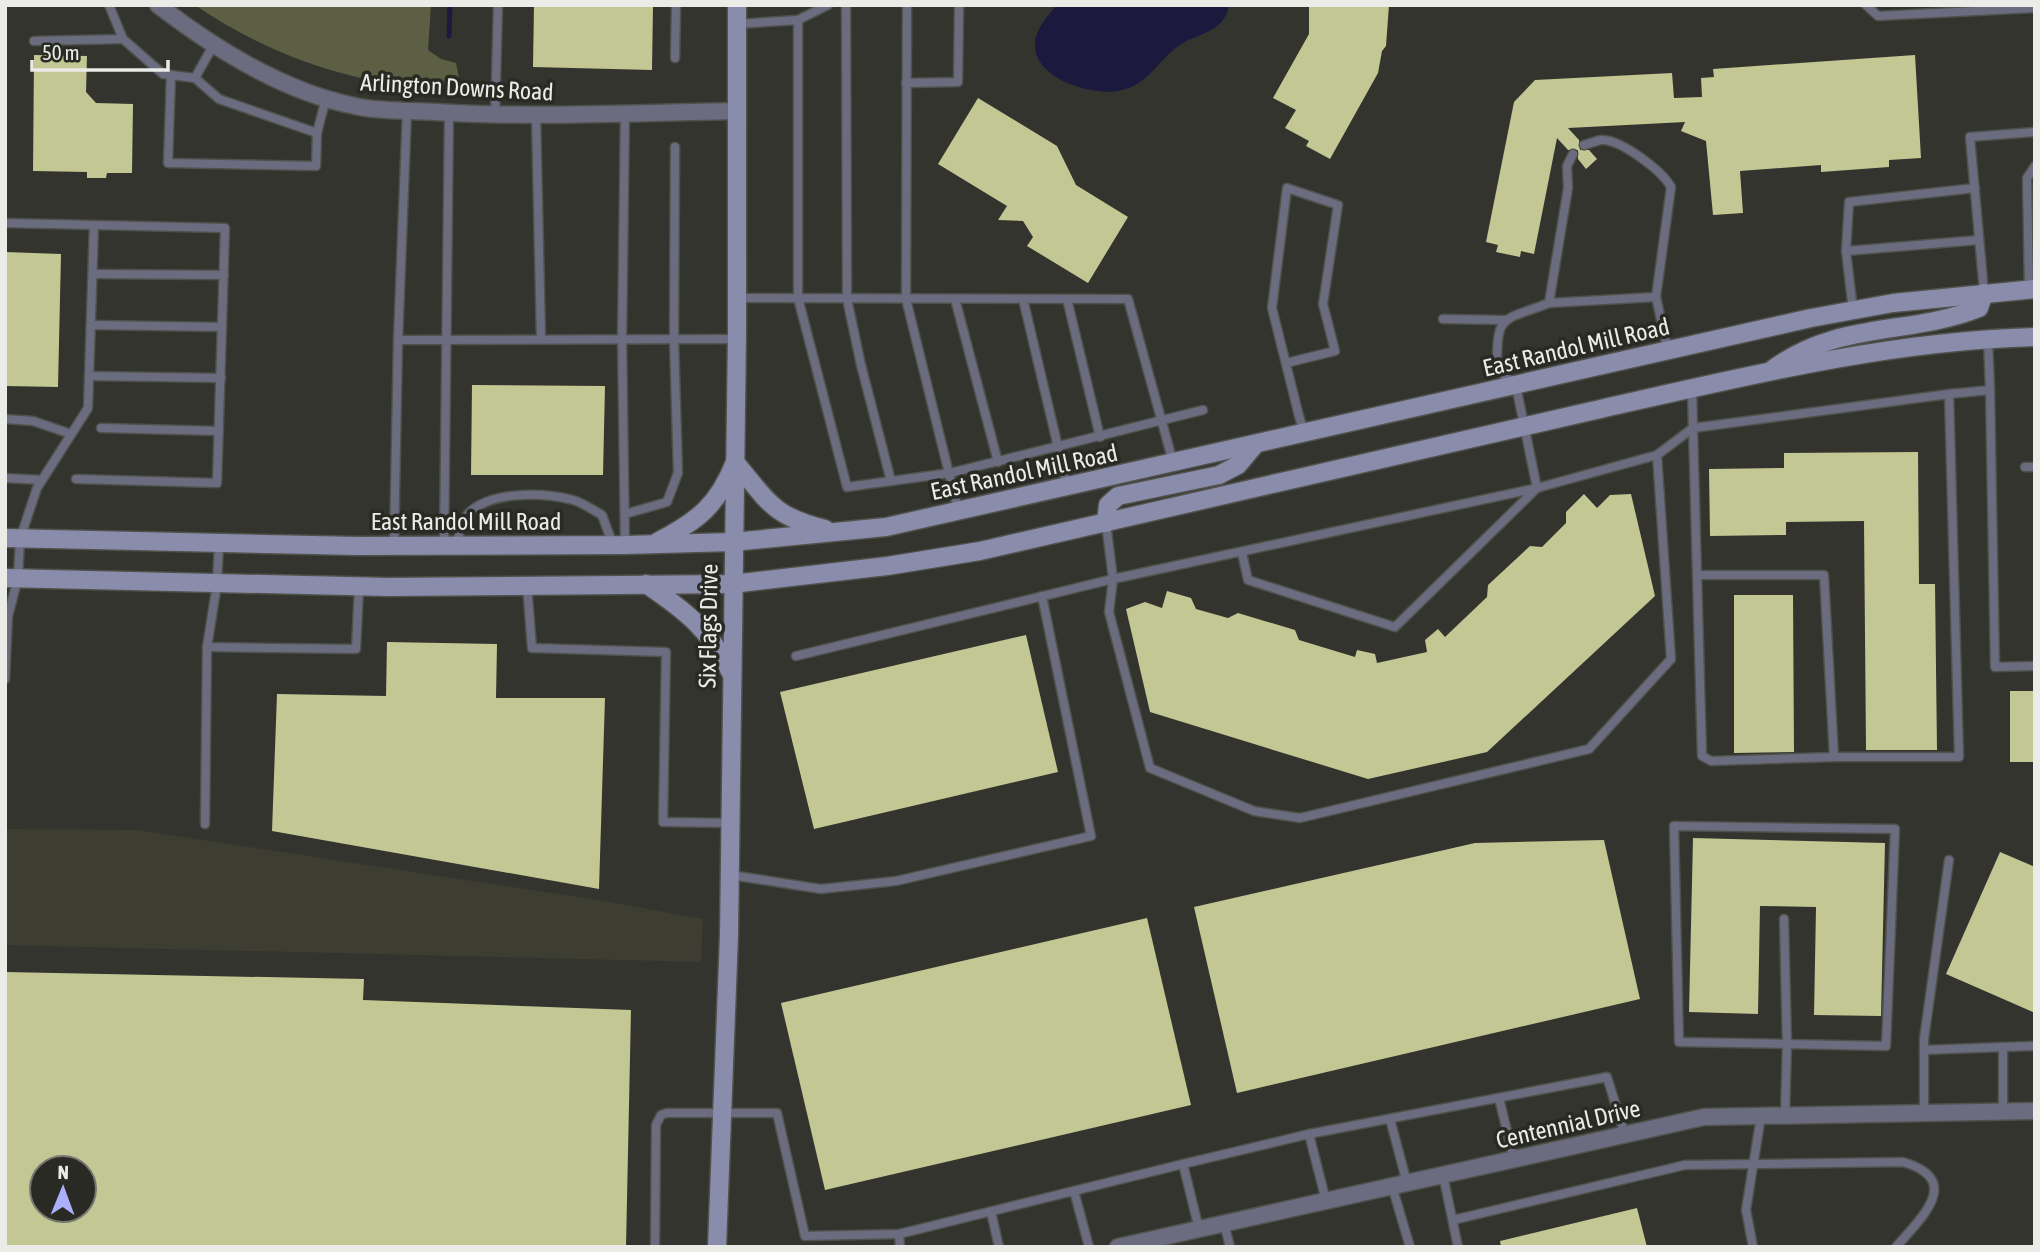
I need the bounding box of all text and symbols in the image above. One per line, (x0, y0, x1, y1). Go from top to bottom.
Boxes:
scale bar (32, 28, 168, 72)
text: 50 m (42, 40, 80, 64)
street label: Arlington Downs Road (360, 68, 554, 106)
street label: East Randol Mill Road (1480, 312, 1672, 382)
street label: East Randol Mill Road (928, 439, 1120, 505)
street label: East Randol Mill Road (371, 508, 561, 535)
street label: Six Flags Drive (693, 564, 723, 688)
street label: Centennial Drive (1493, 1094, 1643, 1154)
north arrow (28, 1154, 98, 1224)
text: N (57, 1161, 69, 1183)

